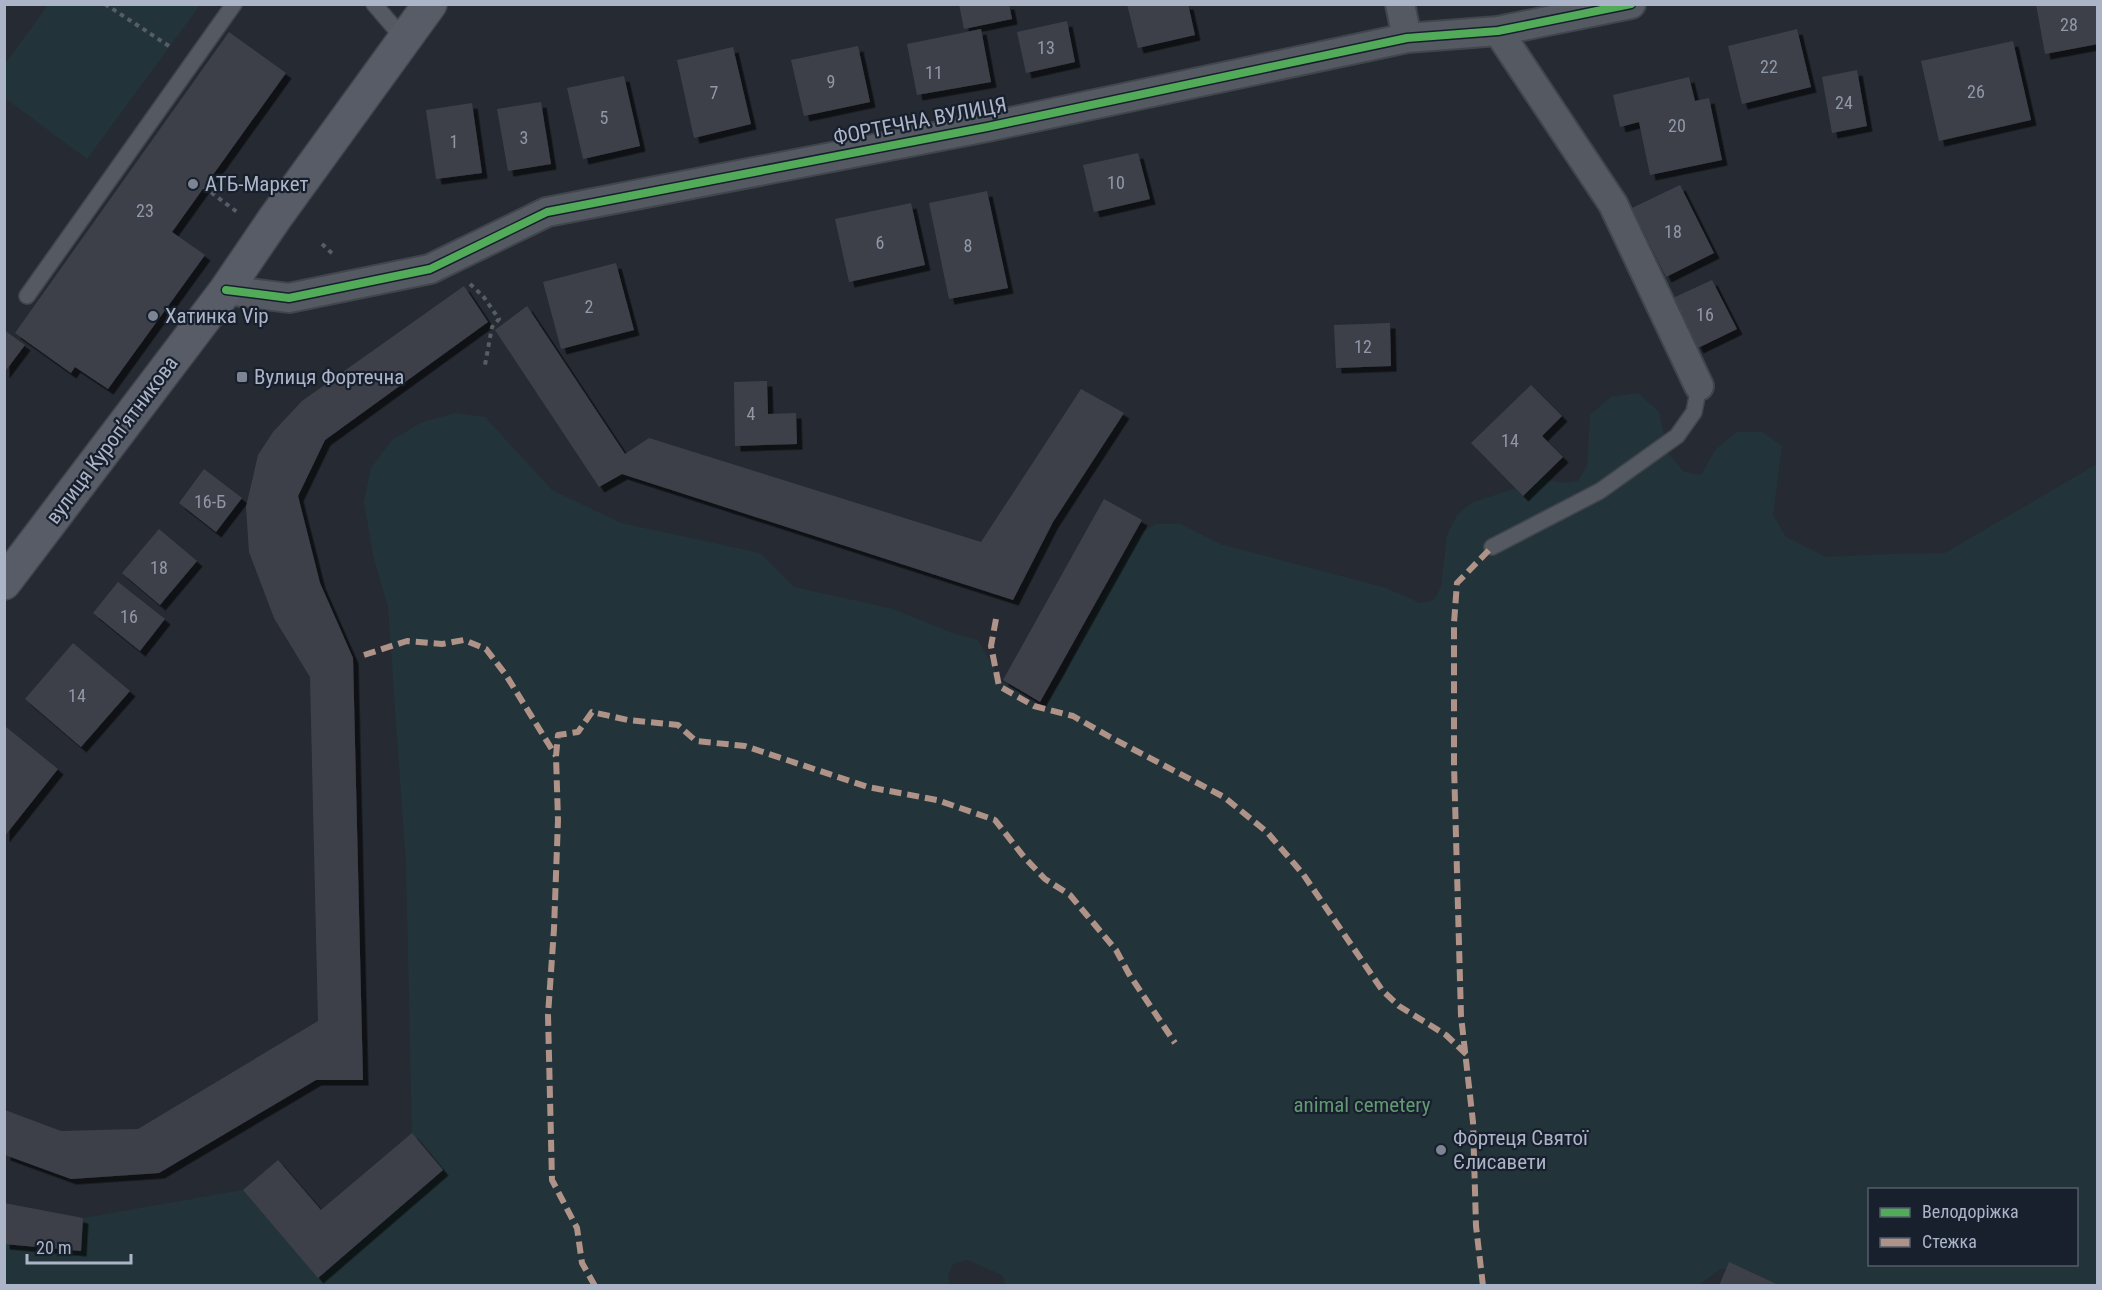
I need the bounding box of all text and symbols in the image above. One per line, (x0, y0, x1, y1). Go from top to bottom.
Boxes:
house number: 28 (2060, 14, 2078, 35)
house number: 13 (1037, 37, 1055, 58)
house number: 22 (1760, 56, 1778, 77)
house number: 11 (925, 62, 943, 83)
house number: 9 (827, 71, 835, 92)
house number: 26 (1967, 81, 1985, 102)
house number: 7 (710, 82, 719, 103)
street label: ФОРТЕЧНА ВУЛИЦЯ (831, 92, 1009, 150)
house number: 24 (1835, 92, 1853, 113)
house number: 5 (600, 107, 609, 128)
house number: 20 (1668, 115, 1686, 136)
house number: 3 (520, 127, 528, 148)
house number: 1 (450, 131, 458, 152)
place label: АТБ-Маркет (205, 172, 308, 196)
house number: 10 (1107, 172, 1125, 193)
marker: АТБ-Маркет (186, 177, 200, 191)
house number: 23 (136, 200, 154, 221)
house number: 18 (1664, 221, 1682, 242)
house number: 6 (876, 232, 884, 253)
house number: 8 (964, 235, 972, 256)
house number: 2 (585, 296, 594, 317)
place label: Хатинка Vip (165, 304, 269, 328)
house number: 16 (1696, 304, 1714, 325)
marker: Хатинка Vip (146, 309, 160, 323)
house number: 12 (1354, 336, 1372, 357)
street label: вулиця Куропʼятникова (41, 351, 183, 529)
place label: Вулиця Фортечна (254, 365, 404, 389)
marker: Вулиця Фортечна (235, 370, 249, 384)
house number: 4 (747, 403, 756, 424)
house number: 14 (1501, 430, 1519, 451)
house number: 16-Б (194, 491, 226, 512)
house number: 18 (150, 557, 168, 578)
house number: 16 (120, 606, 138, 627)
house number: 14 (68, 685, 86, 706)
park label: animal cemetery (1293, 1093, 1431, 1117)
place label: Фортеця Святої Єлисавети (1453, 1126, 1589, 1174)
marker: Фортеця Святої Єлисавети (1434, 1143, 1448, 1157)
legend (1868, 1188, 2078, 1266)
text: Велодоріжка (1922, 1201, 2019, 1222)
scale bar (27, 1227, 130, 1265)
text: Стежка (1922, 1231, 1977, 1252)
text: 20 m (36, 1237, 71, 1258)

